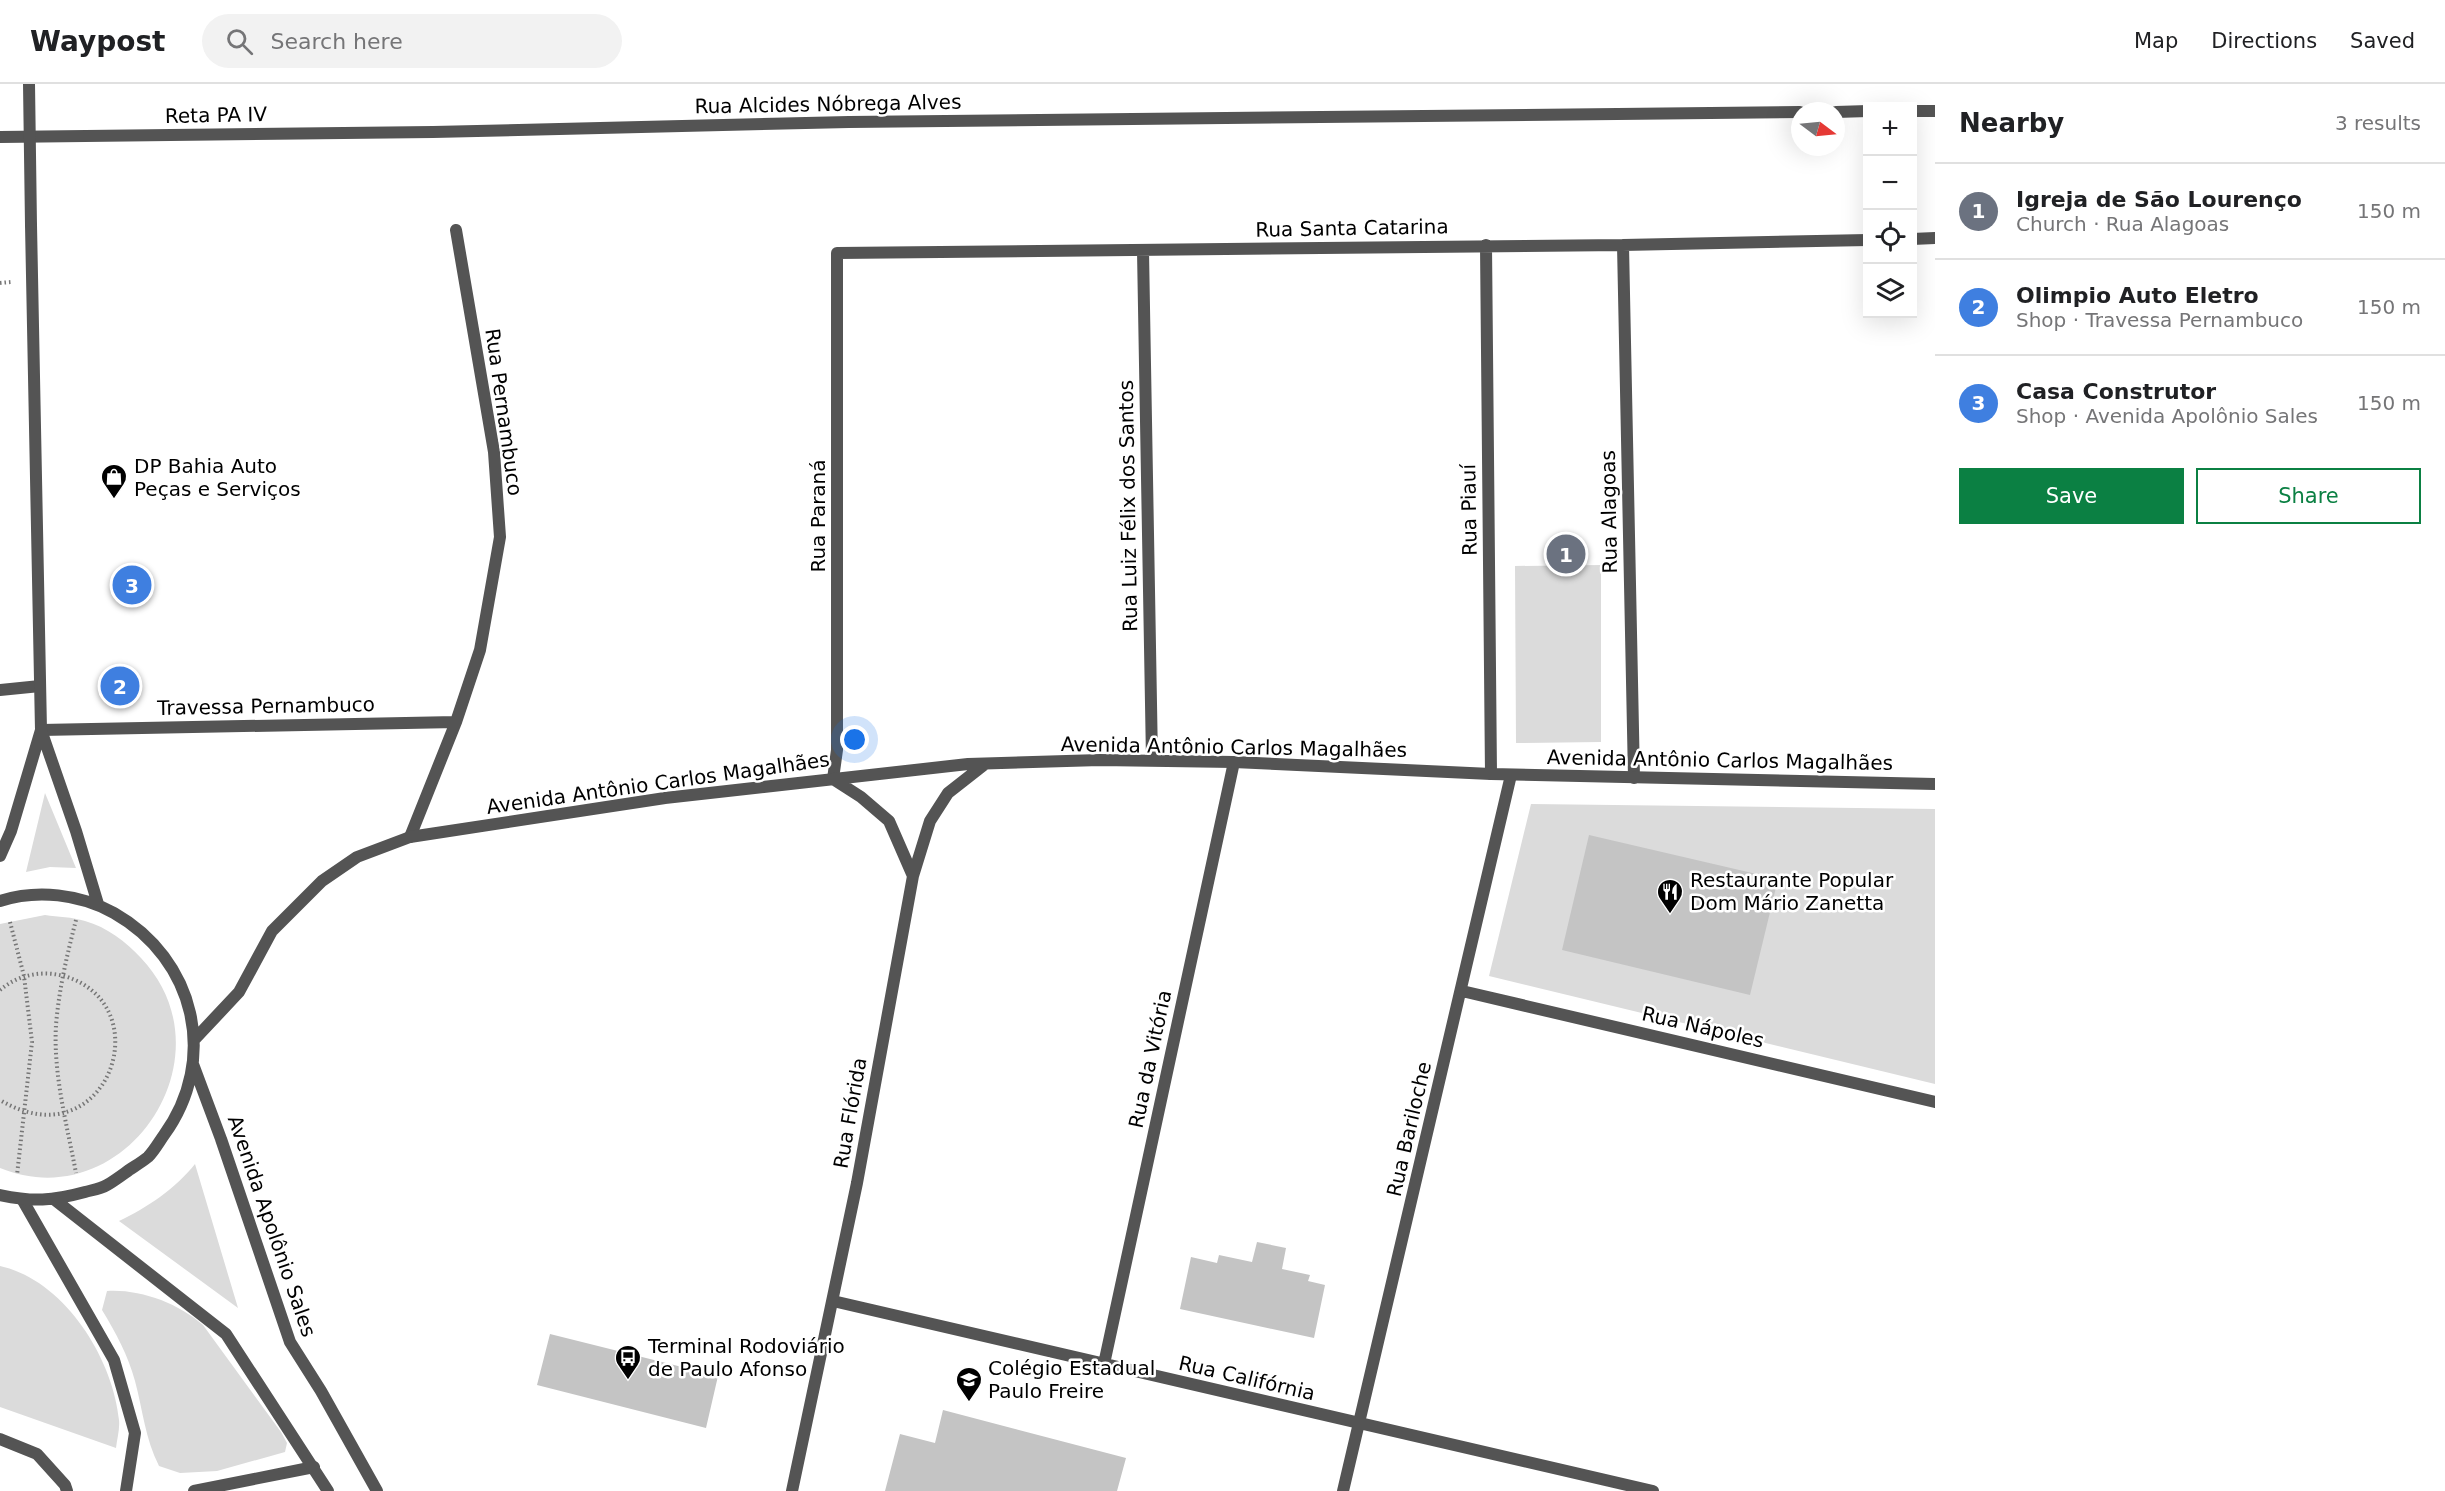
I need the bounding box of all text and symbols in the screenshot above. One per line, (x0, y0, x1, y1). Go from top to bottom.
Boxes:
search box (202, 14, 622, 68)
text: Waypost (30, 25, 166, 58)
icon: search (223, 25, 256, 58)
text: Search here (271, 29, 403, 54)
text: Map (2134, 29, 2178, 53)
text: Directions (2211, 29, 2317, 53)
text: Saved (2350, 29, 2415, 53)
street label: Rua Alcides Nóbrega Alves (694, 90, 962, 118)
street label: Reta PA IV (165, 102, 268, 128)
north arrow (1791, 102, 1845, 156)
map controls (1863, 102, 1917, 318)
button: + (1863, 102, 1917, 156)
text: Nearby (1959, 108, 2064, 138)
text: 3 results (2335, 111, 2421, 135)
button: − (1863, 156, 1917, 210)
text: Igreja de São Lourenço (2016, 187, 2302, 212)
text: 1 (1972, 199, 1985, 223)
text: 150 m (2357, 199, 2421, 223)
button: locate (1863, 210, 1917, 264)
text: Church · Rua Alagoas (2016, 212, 2229, 236)
street label: Rua Santa Catarina (1255, 214, 1449, 242)
button: layers (1863, 264, 1917, 318)
text: Olimpio Auto Eletro (2016, 283, 2259, 308)
text: 2 (1972, 295, 1985, 319)
text: 150 m (2357, 295, 2421, 319)
text: Shop · Travessa Pernambuco (2016, 308, 2303, 332)
street label: Rua Pernambuco (480, 327, 528, 497)
text: Casa Construtor (2016, 379, 2216, 404)
street label: Rua Luiz Félix dos Santos (1114, 380, 1142, 632)
text: 3 (1972, 391, 1985, 415)
text: 150 m (2357, 391, 2421, 415)
text: Shop · Avenida Apolônio Sales (2016, 404, 2318, 428)
street label: Rua Alagoas (1596, 450, 1622, 574)
place label: DP Bahia Auto Peças e Serviços (134, 454, 301, 501)
street label: Rua Paraná (806, 459, 830, 573)
shop icon: DP Bahia Auto Peças e Serviços (99, 462, 129, 500)
street label: Rua Piauí (1456, 462, 1482, 556)
button: Save (1959, 468, 2184, 524)
button: Share (2196, 468, 2421, 524)
pin: 1 (1546, 532, 1586, 576)
pin: 3 (112, 562, 152, 608)
pin: 2 (100, 664, 140, 708)
street label: Travessa Pernambuco (156, 692, 375, 720)
your location (840, 725, 869, 754)
street label: Avenida Antônio Carlos Magalhães (1061, 732, 1407, 762)
street label: Avenida Antônio Carlos Magalhães (1547, 745, 1893, 775)
street label: Avenida Antônio Carlos Magalhães (485, 747, 831, 819)
place label: Restaurante Popular Dom Mário Zanetta (1690, 868, 1894, 915)
restaurant icon: Restaurante Popular Dom Mário Zanetta (1655, 877, 1685, 915)
street label: Rua da Vitória (1124, 988, 1176, 1130)
street label: Rua Nápoles (1640, 1001, 1766, 1053)
street label: Rua Flórida (828, 1056, 872, 1170)
street label: Rua Bariloche (1382, 1059, 1436, 1199)
street label: Avenida Apolônio Sales (223, 1112, 321, 1340)
place label: Terminal Rodoviário de Paulo Afonso (647, 1334, 845, 1381)
bus stop icon: Terminal Rodoviário de Paulo Afonso (613, 1343, 643, 1381)
street label: Rua Califórnia (1176, 1351, 1318, 1405)
place label: Colégio Estadual Paulo Freire (988, 1356, 1155, 1403)
school or university icon: Colégio Estadual Paulo Freire (954, 1365, 984, 1403)

